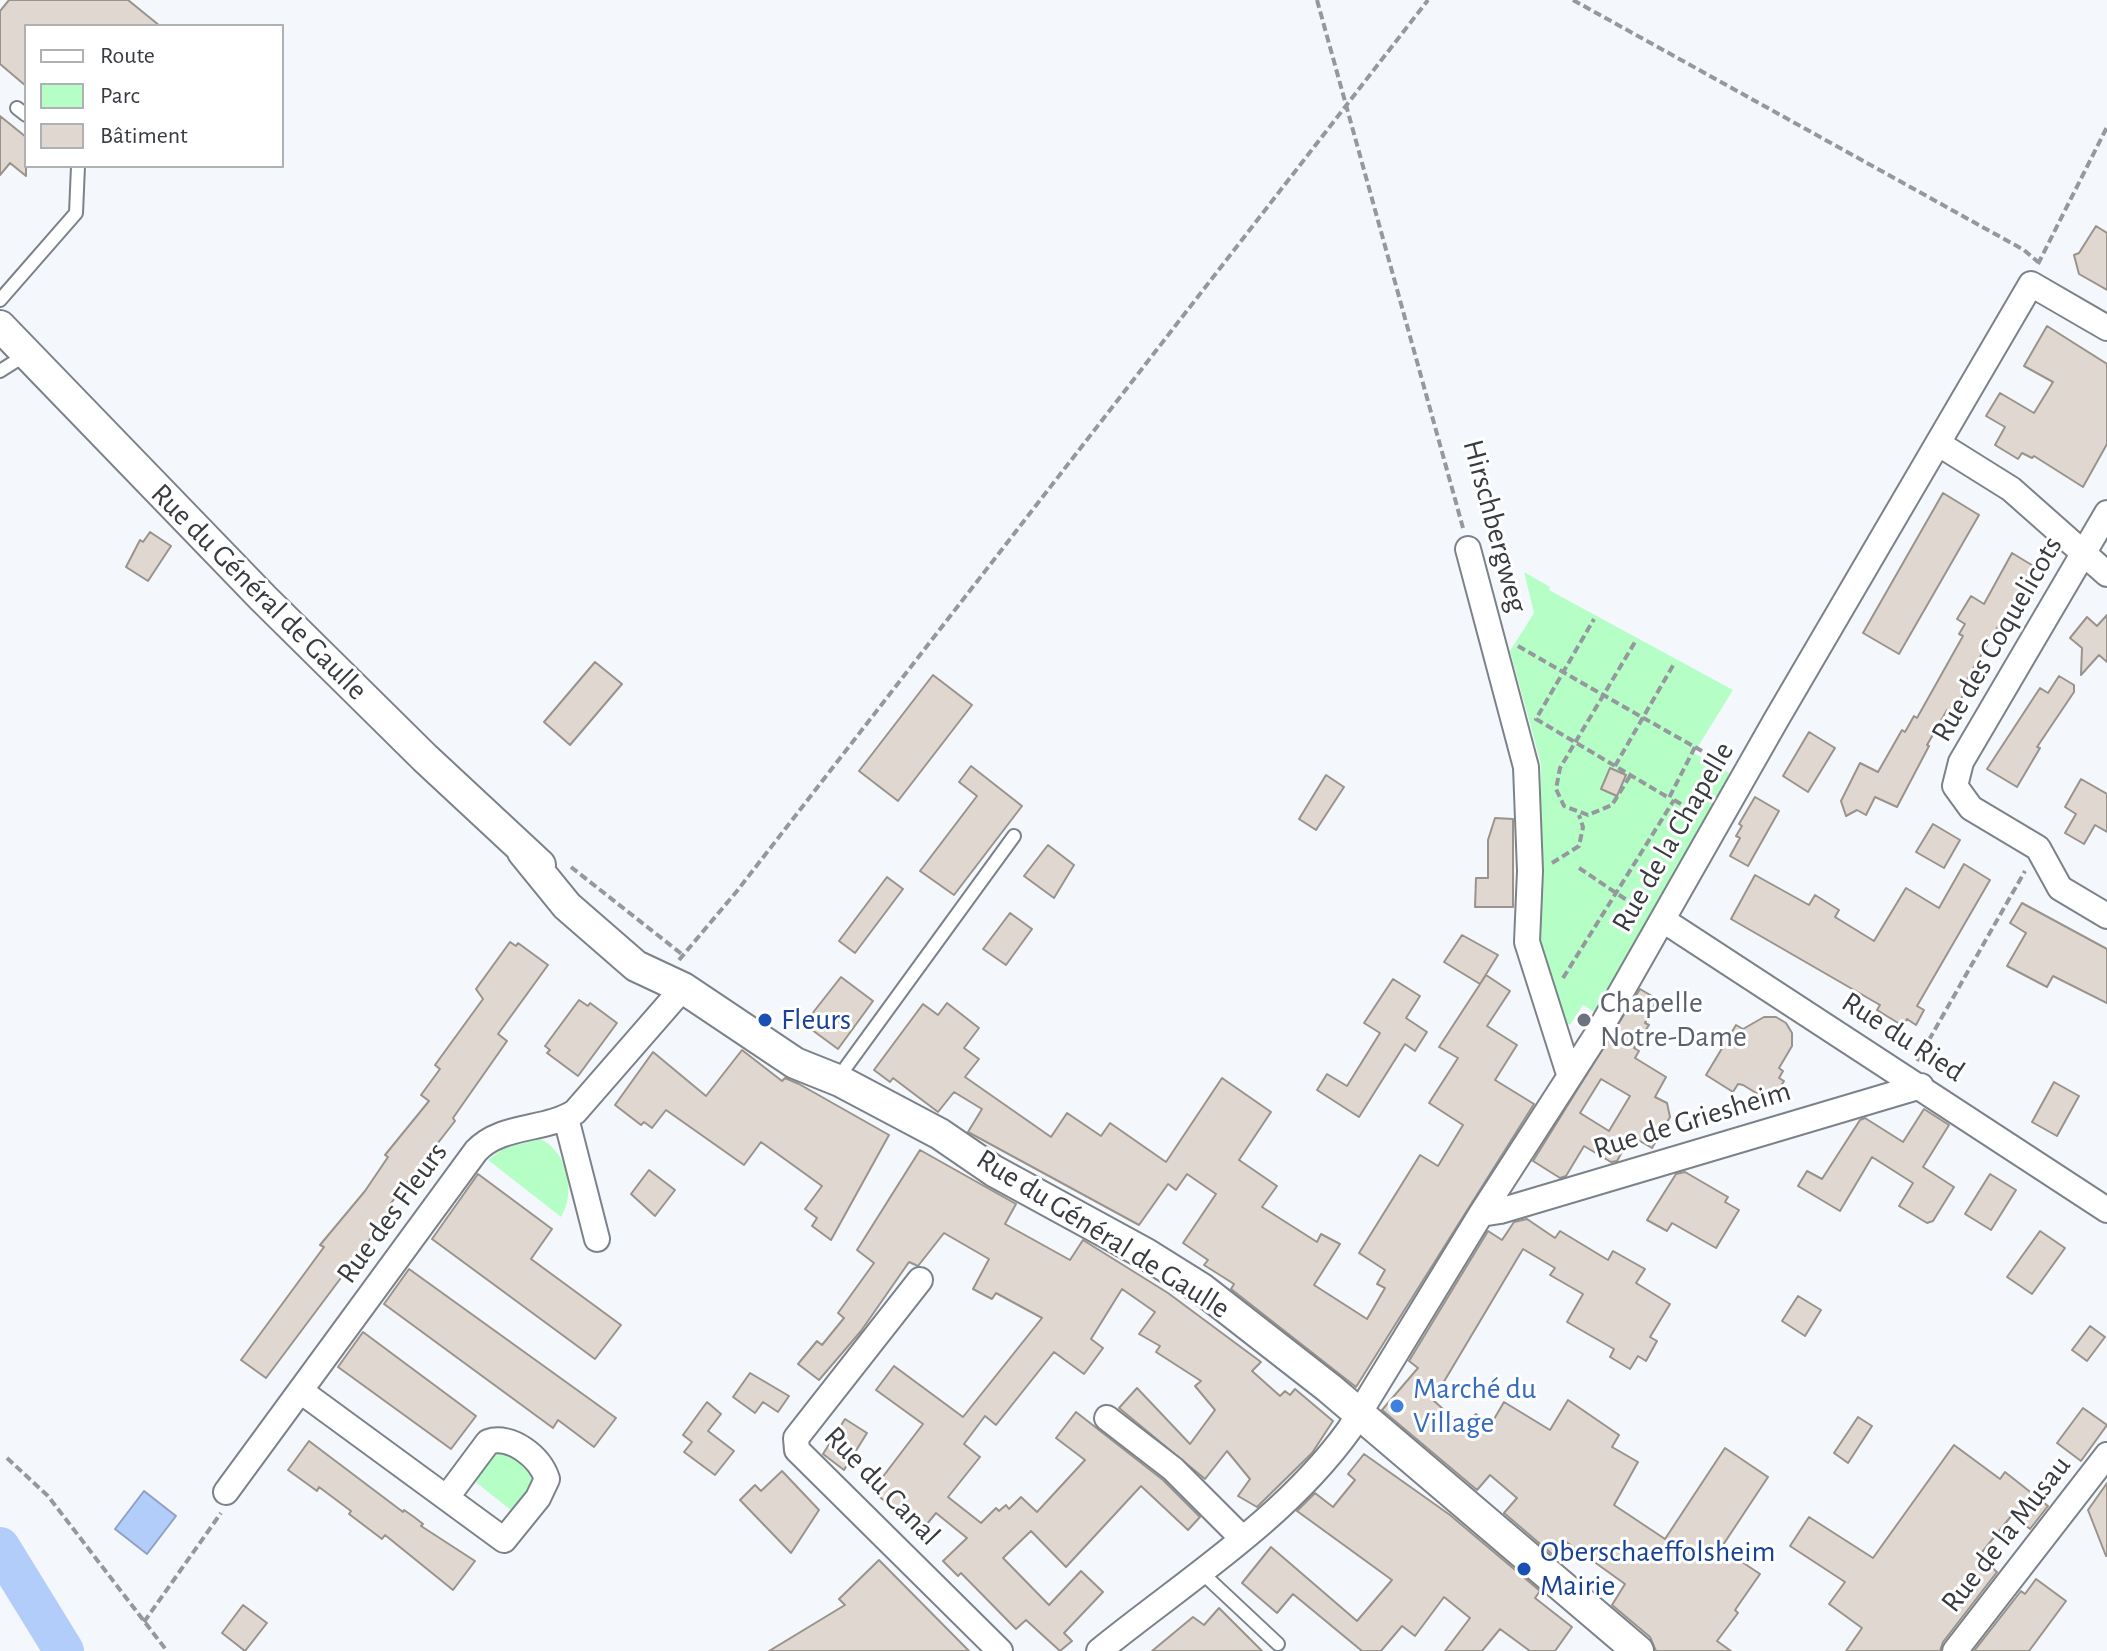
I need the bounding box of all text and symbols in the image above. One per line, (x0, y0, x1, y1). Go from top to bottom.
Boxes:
legend (24, 24, 284, 168)
text: Route (100, 44, 155, 68)
text: Parc (100, 84, 140, 108)
text: Bâtiment (100, 124, 188, 148)
street label: Hirschbergweg (1455, 436, 1535, 616)
street label: Rue du Général de Gaulle (143, 476, 375, 708)
street label: Rue des Coquelicots (1924, 530, 2070, 748)
street label: Rue de la Chapelle (1604, 736, 1742, 938)
street label: Rue du Ried (1835, 984, 1971, 1090)
place label: Chapelle Notre-Dame (1600, 985, 1747, 1056)
place label: Fleurs (781, 1002, 851, 1038)
marker: Fleurs (756, 1011, 774, 1029)
marker: Chapelle Notre-Dame (1575, 1011, 1593, 1029)
street label: Rue de Griesheim (1589, 1073, 1795, 1167)
street label: Rue des Fleurs (329, 1135, 455, 1291)
street label: Rue du Général de Gaulle (970, 1141, 1236, 1327)
place label: Marché du Village (1413, 1371, 1536, 1442)
marker: Marché du Village (1388, 1397, 1406, 1415)
street label: Rue du Canal (816, 1419, 948, 1553)
street label: Rue de la Musau (1934, 1448, 2078, 1620)
place label: Oberschaeffolsheim Mairie (1540, 1534, 1775, 1604)
marker: Oberschaeffolsheim Mairie (1515, 1560, 1533, 1578)

